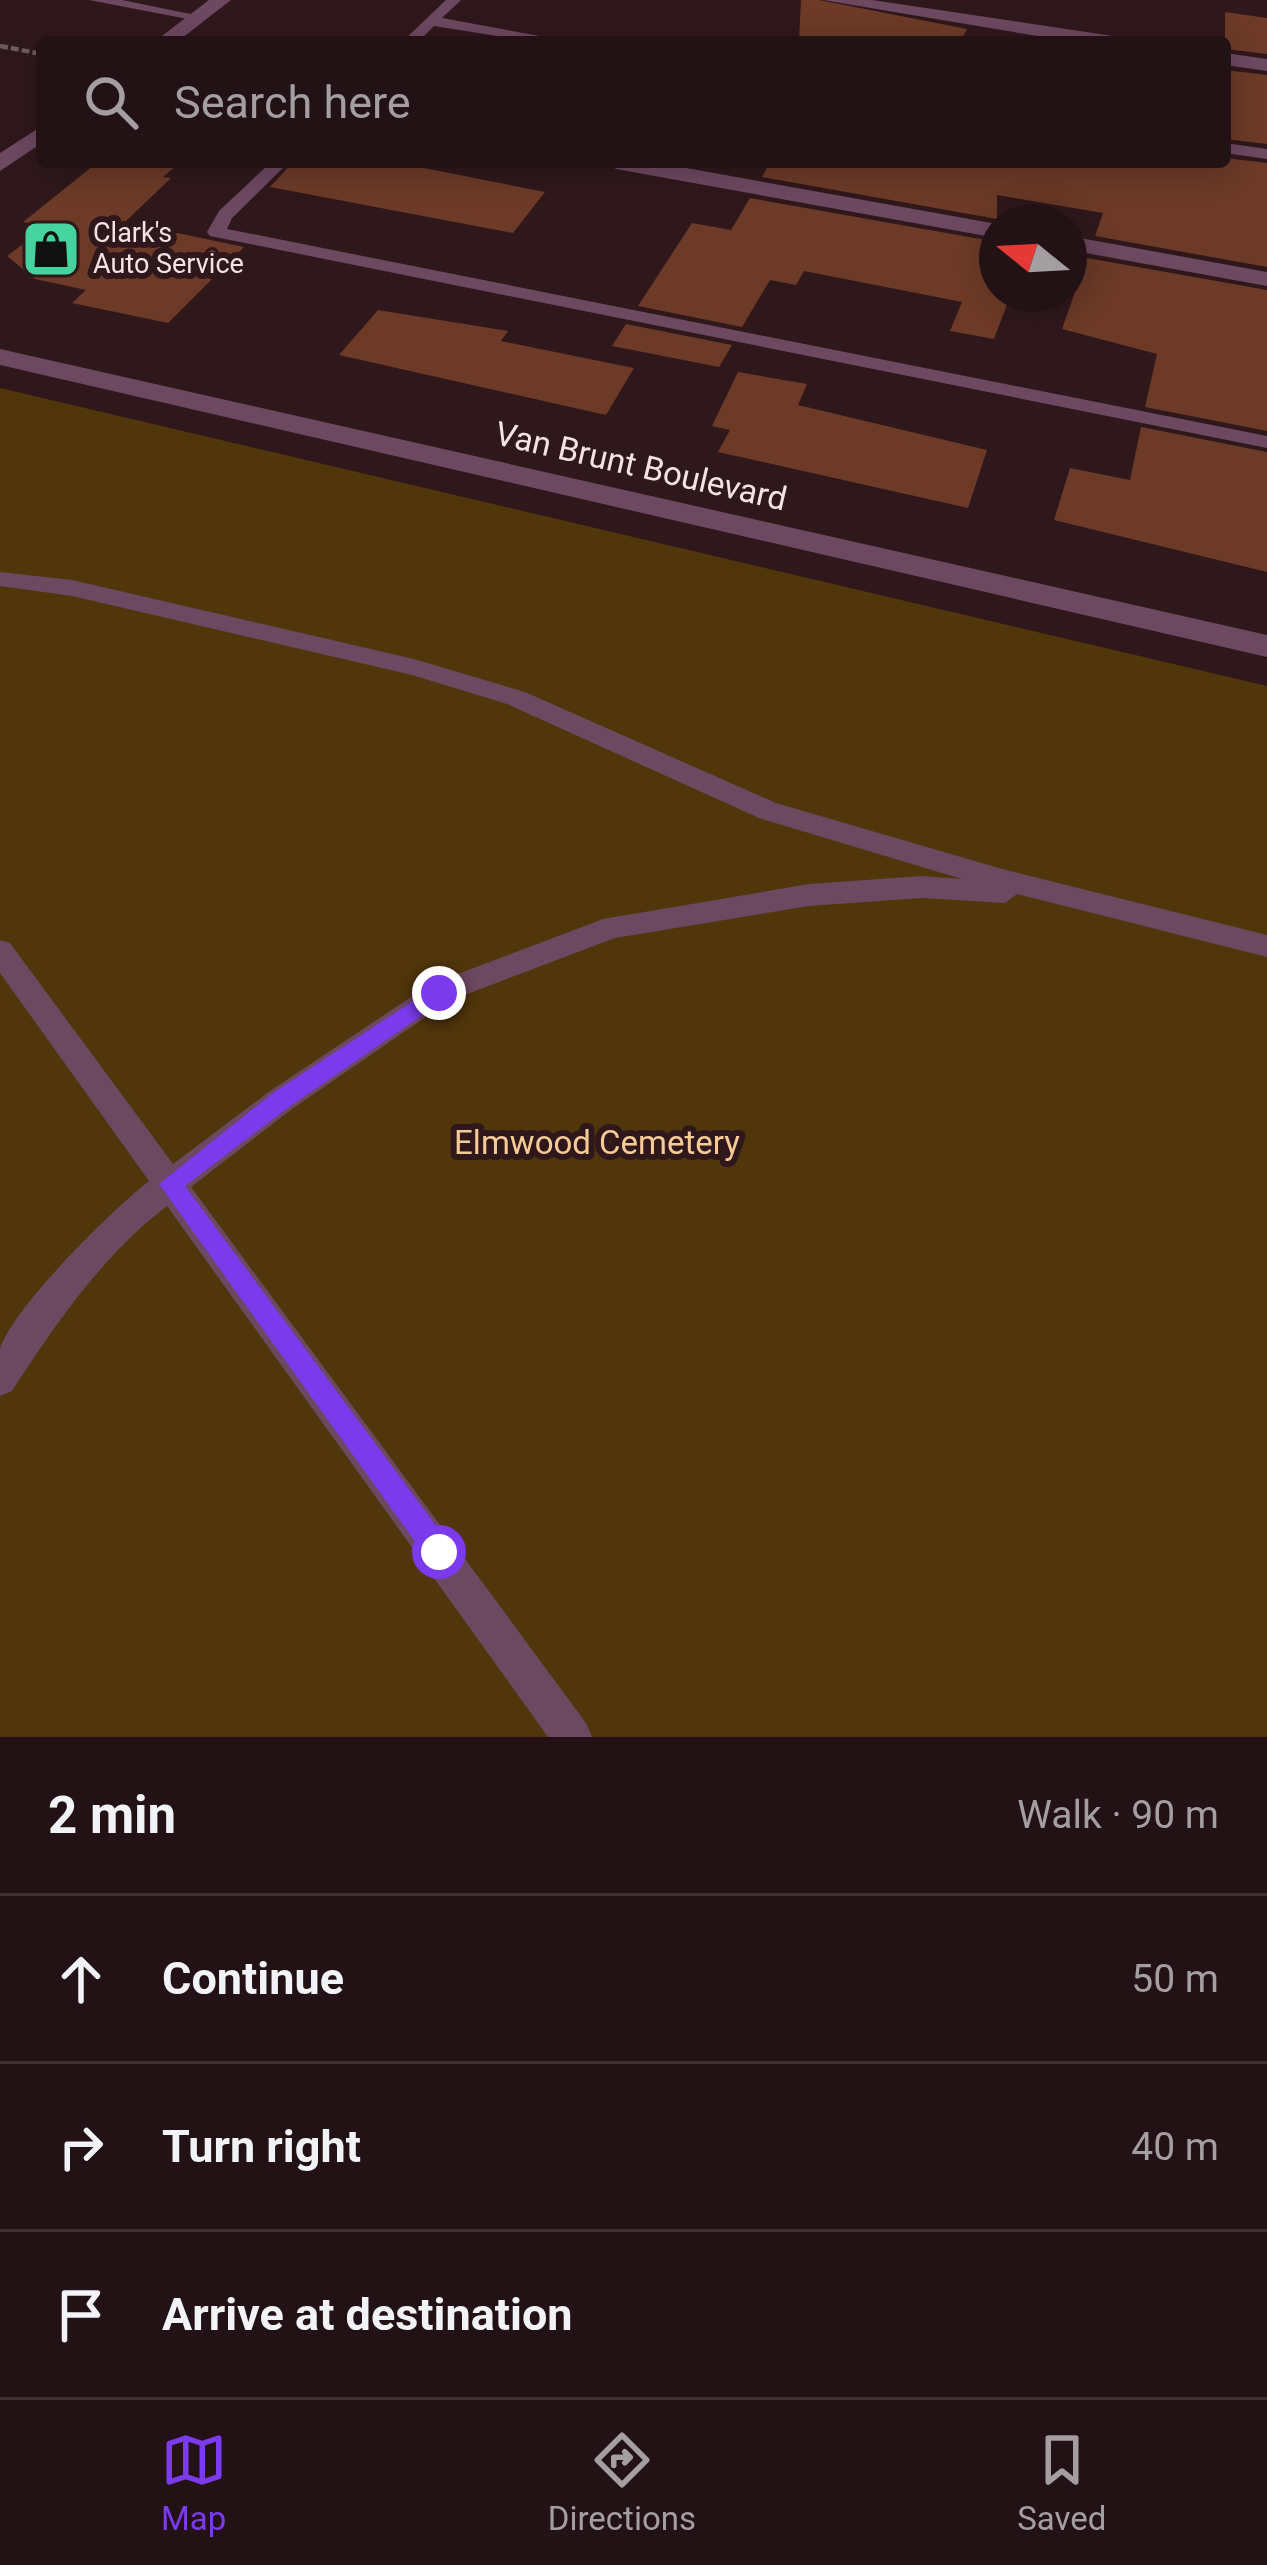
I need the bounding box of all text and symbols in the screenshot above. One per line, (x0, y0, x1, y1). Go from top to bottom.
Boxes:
search box (36, 36, 1231, 168)
icon: search (78, 69, 144, 135)
text: Search here (174, 76, 411, 129)
north arrow (979, 204, 1087, 312)
place label: Clark's Auto Service (93, 217, 244, 280)
shop icon: Clark's Auto Service (20, 218, 82, 280)
street label: Van Brunt Boulevard (492, 413, 790, 519)
route end (412, 966, 466, 1020)
park label: Elmwood Cemetery (454, 1123, 740, 1162)
route start (412, 1525, 466, 1579)
text: 2 min (48, 1786, 176, 1845)
text: Walk · 90 m (1017, 1792, 1219, 1838)
icon: ahead (48, 1946, 114, 2012)
text: Continue (162, 1952, 344, 2005)
text: 50 m (1131, 1956, 1219, 2002)
icon: right (48, 2114, 114, 2180)
text: Turn right (162, 2120, 361, 2173)
text: 40 m (1131, 2124, 1219, 2170)
icon: arrive (48, 2282, 114, 2348)
text: Arrive at destination (162, 2288, 573, 2341)
tab: Map (161, 2427, 227, 2538)
tab: Directions (548, 2427, 696, 2538)
tab: Saved (1017, 2427, 1106, 2538)

